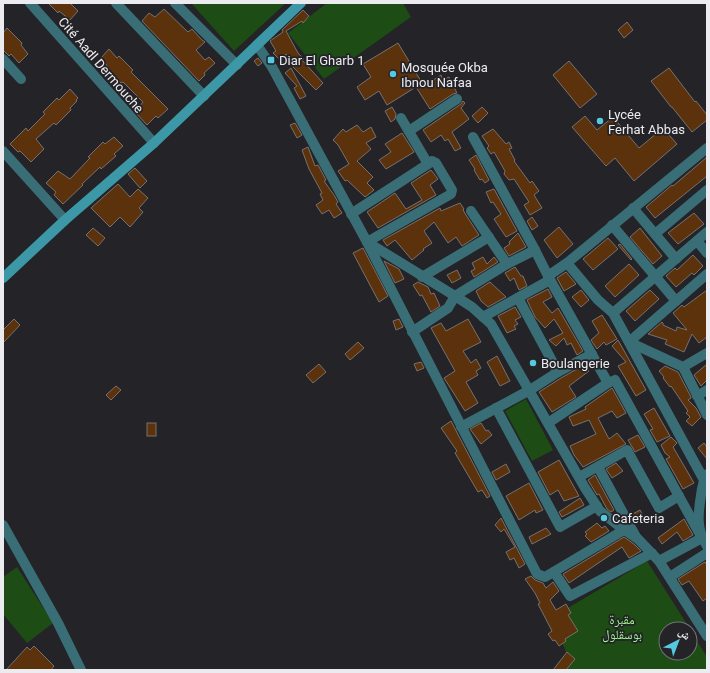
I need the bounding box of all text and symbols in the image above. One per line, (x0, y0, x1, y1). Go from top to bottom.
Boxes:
street label: Cité Aadl Dermouche (55, 14, 147, 116)
place label: Diar El Gharb 1 (279, 53, 365, 68)
marker: Diar El Gharb 1 (266, 55, 276, 65)
place label: Mosquée Okba Ibnou Nafaa (401, 60, 488, 90)
marker: Mosquée Okba Ibnou Nafaa (388, 69, 398, 79)
place label: Lycée Ferhat Abbas (608, 107, 685, 137)
marker: Lycée Ferhat Abbas (595, 116, 605, 126)
place label: Boulangerie (541, 356, 610, 371)
marker: Boulangerie (528, 358, 538, 368)
place label: Cafeteria (612, 511, 665, 526)
marker: Cafeteria (599, 513, 609, 523)
park label: مقبرة بوسقلول (602, 612, 642, 643)
north arrow (658, 621, 698, 661)
text: ش (675, 625, 693, 644)

